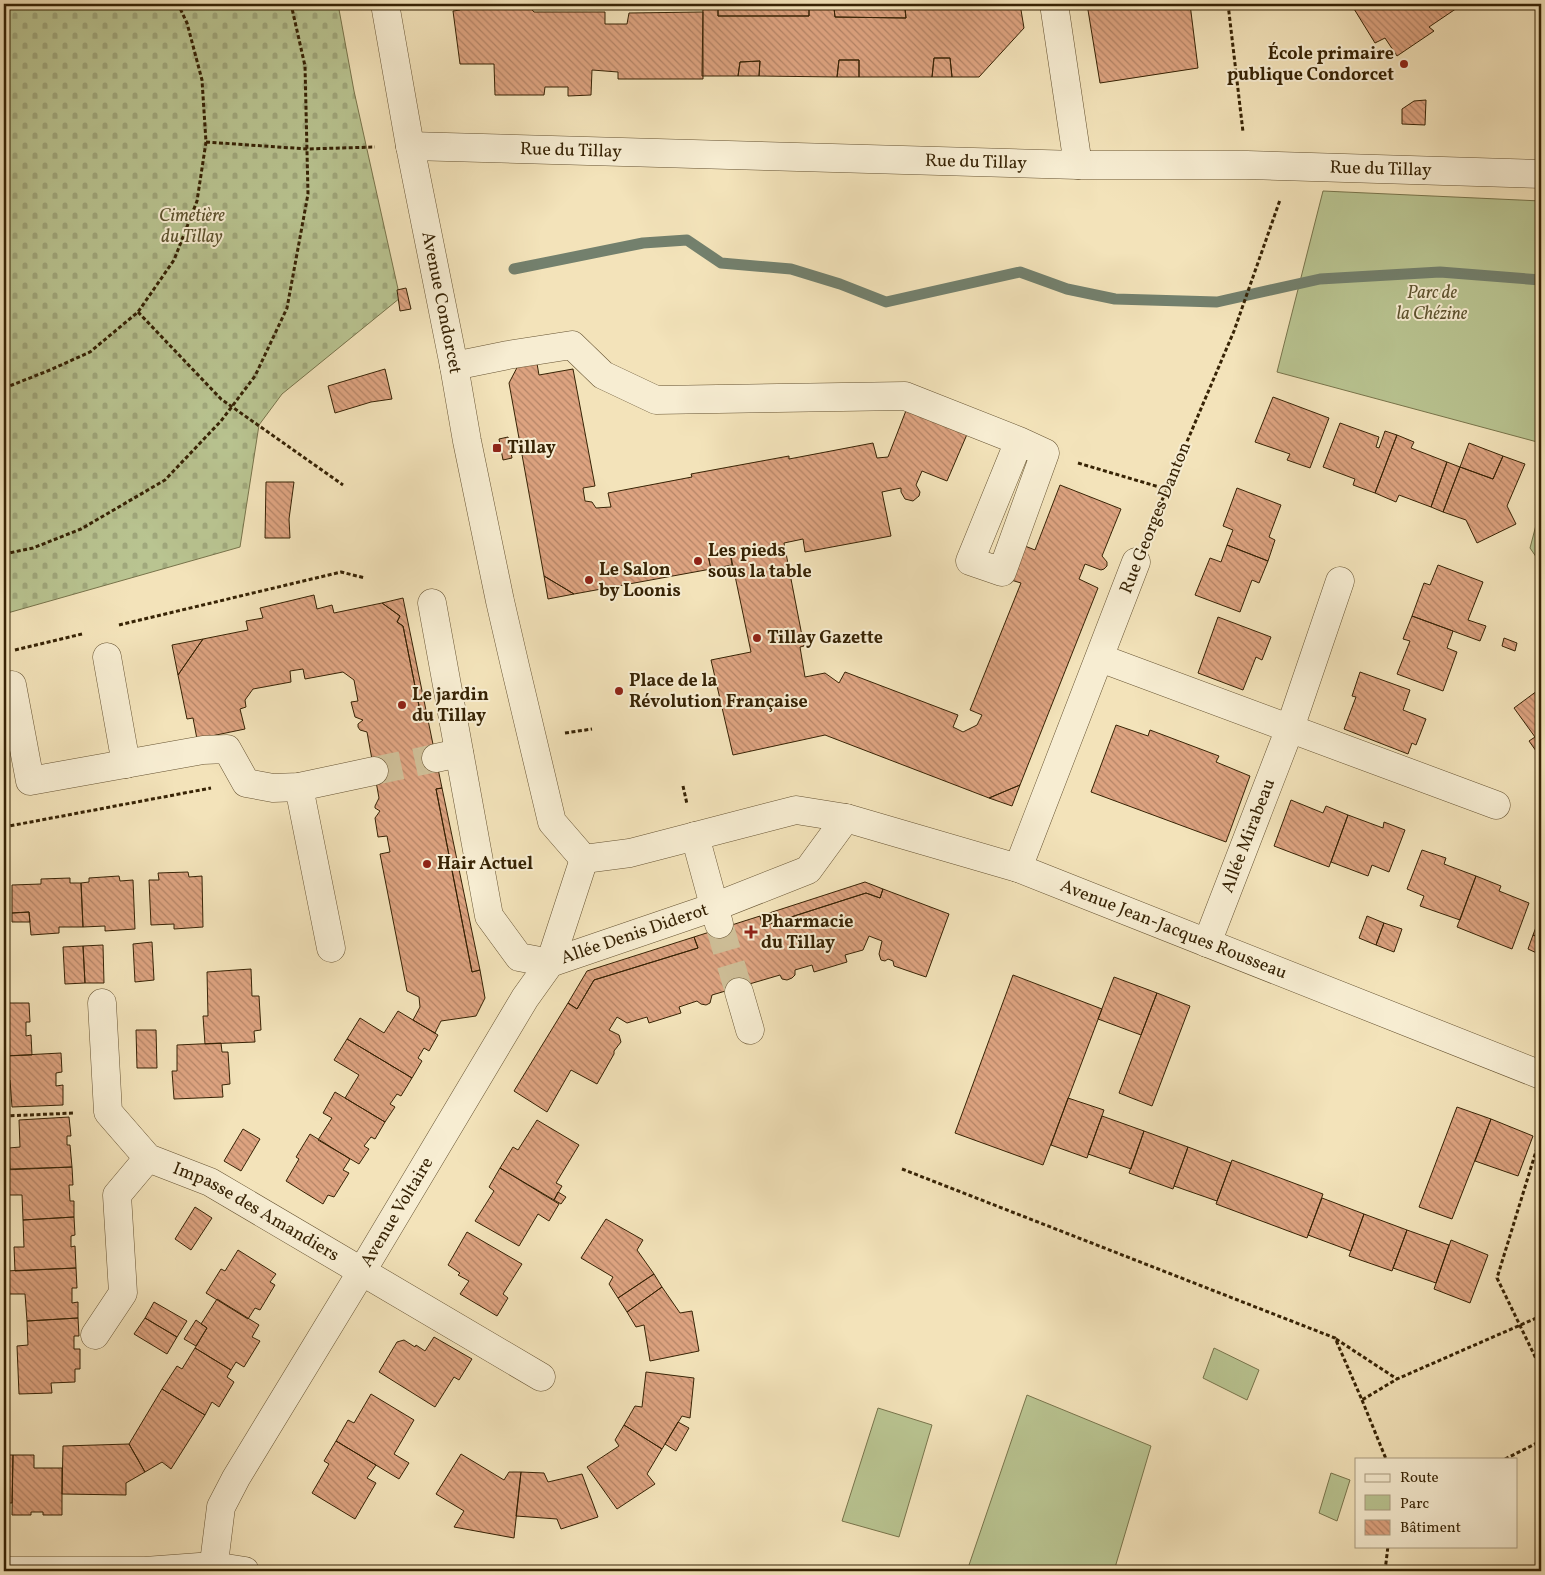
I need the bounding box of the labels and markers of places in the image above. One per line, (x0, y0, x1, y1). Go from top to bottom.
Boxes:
place label: École primaire publique Condorcet (1227, 42, 1394, 88)
marker: École primaire publique Condorcet (1398, 58, 1410, 70)
place label: Tillay (507, 436, 556, 461)
marker: Tillay (491, 442, 503, 454)
place label: Les pieds sous la table (708, 539, 812, 585)
marker: Les pieds sous la table (692, 555, 704, 567)
place label: Le Salon by Loonis (599, 558, 681, 604)
marker: Le Salon by Loonis (583, 574, 595, 586)
place label: Tillay Gazette (767, 626, 883, 651)
marker: Tillay Gazette (751, 632, 763, 644)
place label: Place de la Révolution Française (629, 669, 808, 715)
place label: Le jardin du Tillay (412, 683, 489, 729)
marker: Place de la Révolution Française (613, 685, 625, 697)
marker: Le jardin du Tillay (396, 699, 408, 711)
place label: Hair Actuel (437, 852, 533, 877)
marker: Hair Actuel (421, 858, 433, 870)
place label: Pharmacie du Tillay (761, 910, 854, 956)
marker: Pharmacie du Tillay (745, 926, 757, 938)

